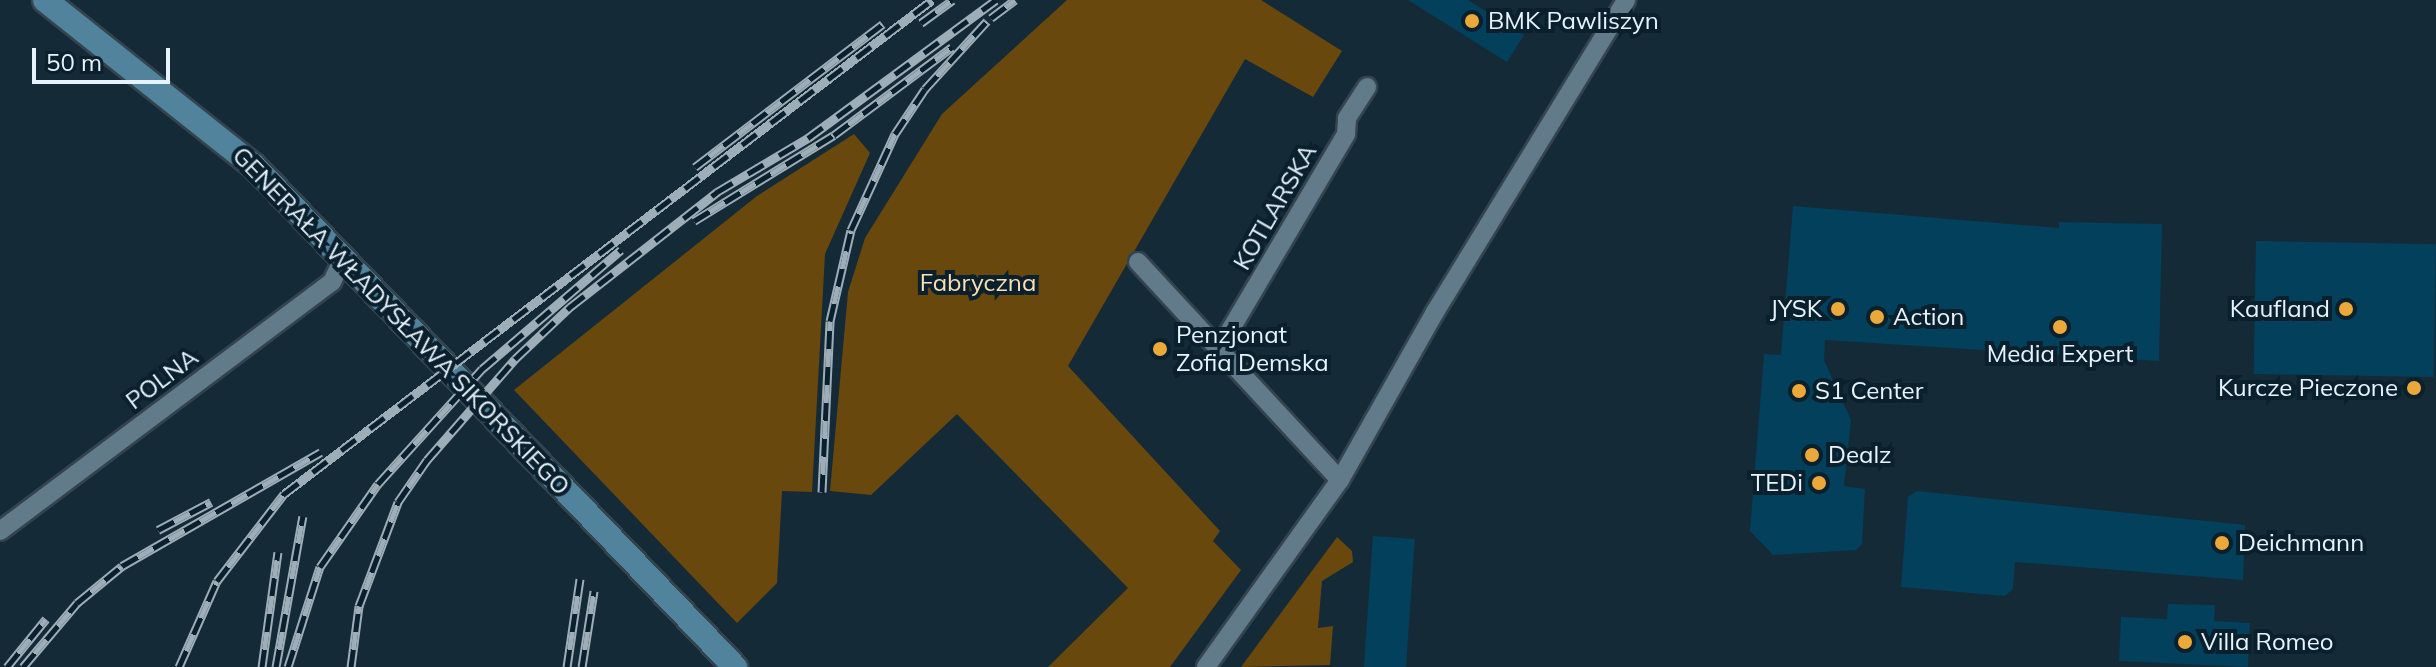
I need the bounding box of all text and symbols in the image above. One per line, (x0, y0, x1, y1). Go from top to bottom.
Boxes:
place label: BMK Pawliszyn (1488, 7, 1659, 35)
marker: BMK Pawliszyn (1463, 12, 1481, 30)
scale bar (36, 32, 174, 82)
text: 50 m (46, 47, 102, 77)
street label: KOTLARSKA (1227, 139, 1323, 275)
street label: GENERAŁA WŁADYSŁAWA SIKORSKIEGO (227, 141, 575, 501)
park label: Fabryczna (920, 269, 1036, 297)
place label: JYSK (1770, 295, 1822, 323)
place label: Kaufland (2230, 295, 2330, 323)
marker: JYSK (1829, 300, 1847, 318)
marker: Kaufland (2337, 300, 2355, 318)
place label: Action (1893, 303, 1964, 331)
marker: Action (1868, 308, 1886, 326)
marker: Media Expert (2051, 318, 2069, 336)
place label: Penzjonat Zofia Demska (1176, 321, 1329, 377)
marker: Penzjonat Zofia Demska (1151, 340, 1169, 358)
place label: Media Expert (1987, 340, 2133, 368)
street label: POLNA (120, 343, 204, 415)
place label: Kurcze Pieczone (2218, 374, 2398, 402)
place label: S1 Center (1815, 377, 1923, 405)
marker: Kurcze Pieczone (2405, 379, 2423, 397)
marker: S1 Center (1790, 382, 1808, 400)
place label: Dealz (1828, 441, 1892, 469)
marker: Dealz (1803, 446, 1821, 464)
place label: TEDi (1751, 469, 1803, 497)
marker: TEDi (1810, 474, 1828, 492)
place label: Deichmann (2238, 529, 2364, 557)
marker: Deichmann (2213, 534, 2231, 552)
place label: Villa Romeo (2201, 628, 2333, 656)
marker: Villa Romeo (2176, 633, 2194, 651)

